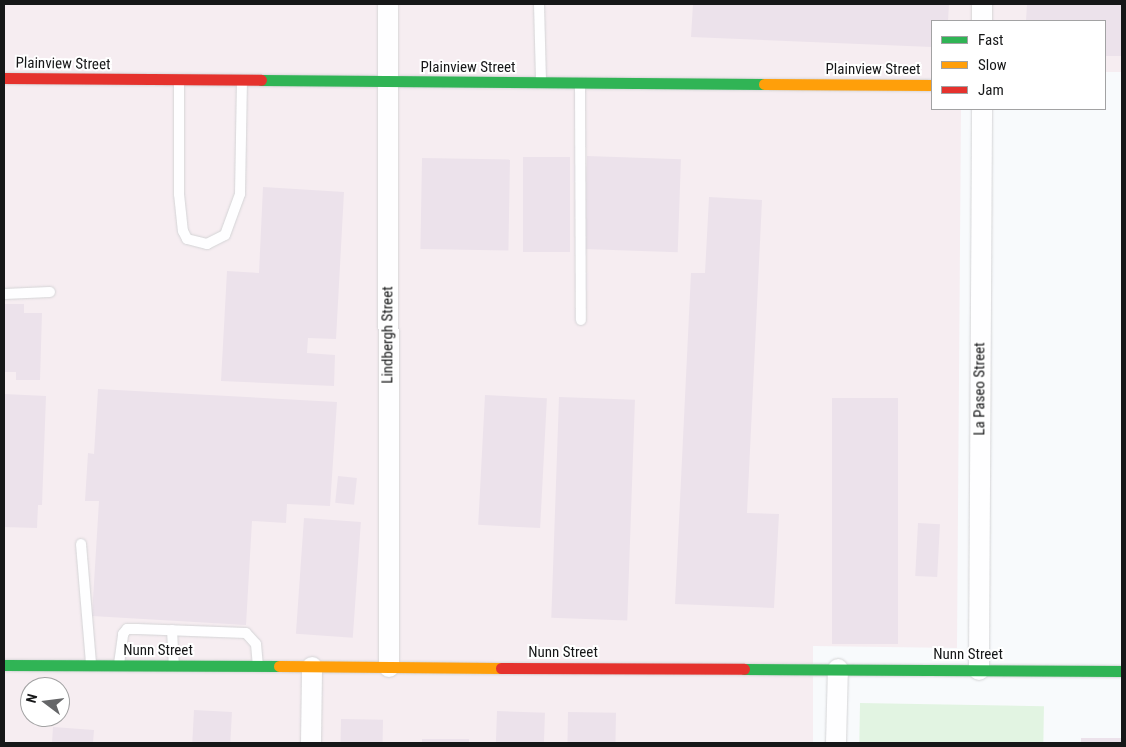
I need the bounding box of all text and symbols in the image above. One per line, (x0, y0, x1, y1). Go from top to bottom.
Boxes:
legend (931, 20, 1106, 110)
text: Fast (978, 31, 1003, 49)
street label: Plainview Street (15, 54, 111, 74)
text: Slow (978, 56, 1007, 74)
street label: Plainview Street (421, 59, 515, 77)
street label: Plainview Street (826, 61, 920, 79)
text: Jam (978, 81, 1004, 99)
street label: Lindbergh Street (379, 286, 397, 384)
street label: La Paseo Street (971, 342, 989, 436)
street label: Nunn Street (123, 642, 193, 660)
street label: Nunn Street (528, 644, 598, 662)
street label: Nunn Street (933, 646, 1003, 664)
north arrow (20, 677, 70, 727)
text: N (23, 692, 40, 705)

